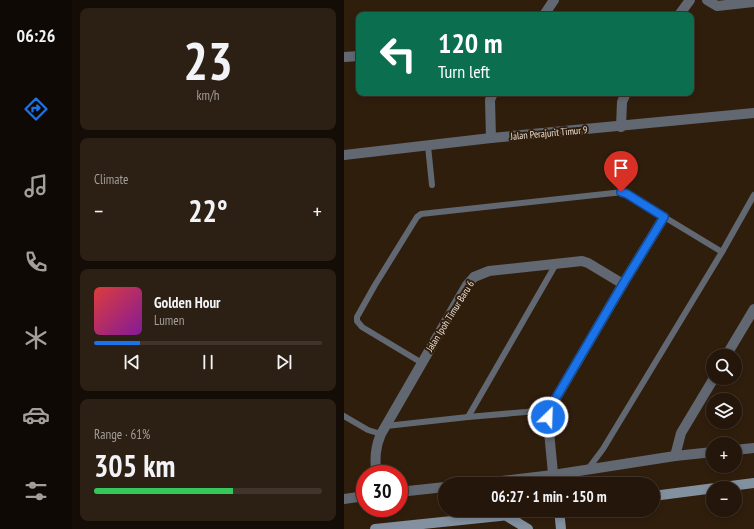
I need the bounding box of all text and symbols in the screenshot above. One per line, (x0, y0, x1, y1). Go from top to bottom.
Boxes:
text: 06:26 (17, 24, 55, 47)
text: 120 m (438, 24, 502, 61)
text: 23 (183, 27, 233, 94)
icon: left (372, 28, 424, 80)
text: Turn left (438, 60, 490, 83)
text: km/h (196, 87, 220, 104)
icon: directions (22, 95, 50, 123)
street label: Jalan Perajurit Timur 9 (509, 123, 588, 143)
pin (604, 151, 638, 192)
icon: arrive (610, 157, 632, 179)
text: Climate (94, 171, 128, 188)
icon: music (22, 172, 50, 200)
text: 22° (188, 191, 228, 230)
text: − (94, 197, 103, 225)
text: + (313, 197, 322, 225)
icon: phone (22, 248, 50, 276)
street label: Jalan Ipoh Timur Baru 6 (422, 278, 477, 355)
text: Golden Hour (154, 293, 221, 312)
text: Lumen (154, 312, 184, 329)
icon: climate (22, 324, 50, 352)
map controls (706, 349, 742, 517)
button: search (706, 349, 742, 385)
icon: previous (121, 351, 143, 373)
icon: pause (197, 351, 219, 373)
icon: next (273, 351, 295, 373)
button: layers (706, 393, 742, 429)
position arrow (527, 396, 569, 438)
icon: car (22, 401, 50, 429)
text: Range · 61% (94, 426, 150, 443)
button: + (706, 437, 742, 473)
text: 305 km (94, 446, 175, 485)
speed limit sign: 30 (356, 465, 408, 517)
icon: filters (22, 477, 50, 505)
button: − (706, 481, 742, 517)
text: 06:27 · 1 min · 150 m (491, 487, 607, 506)

